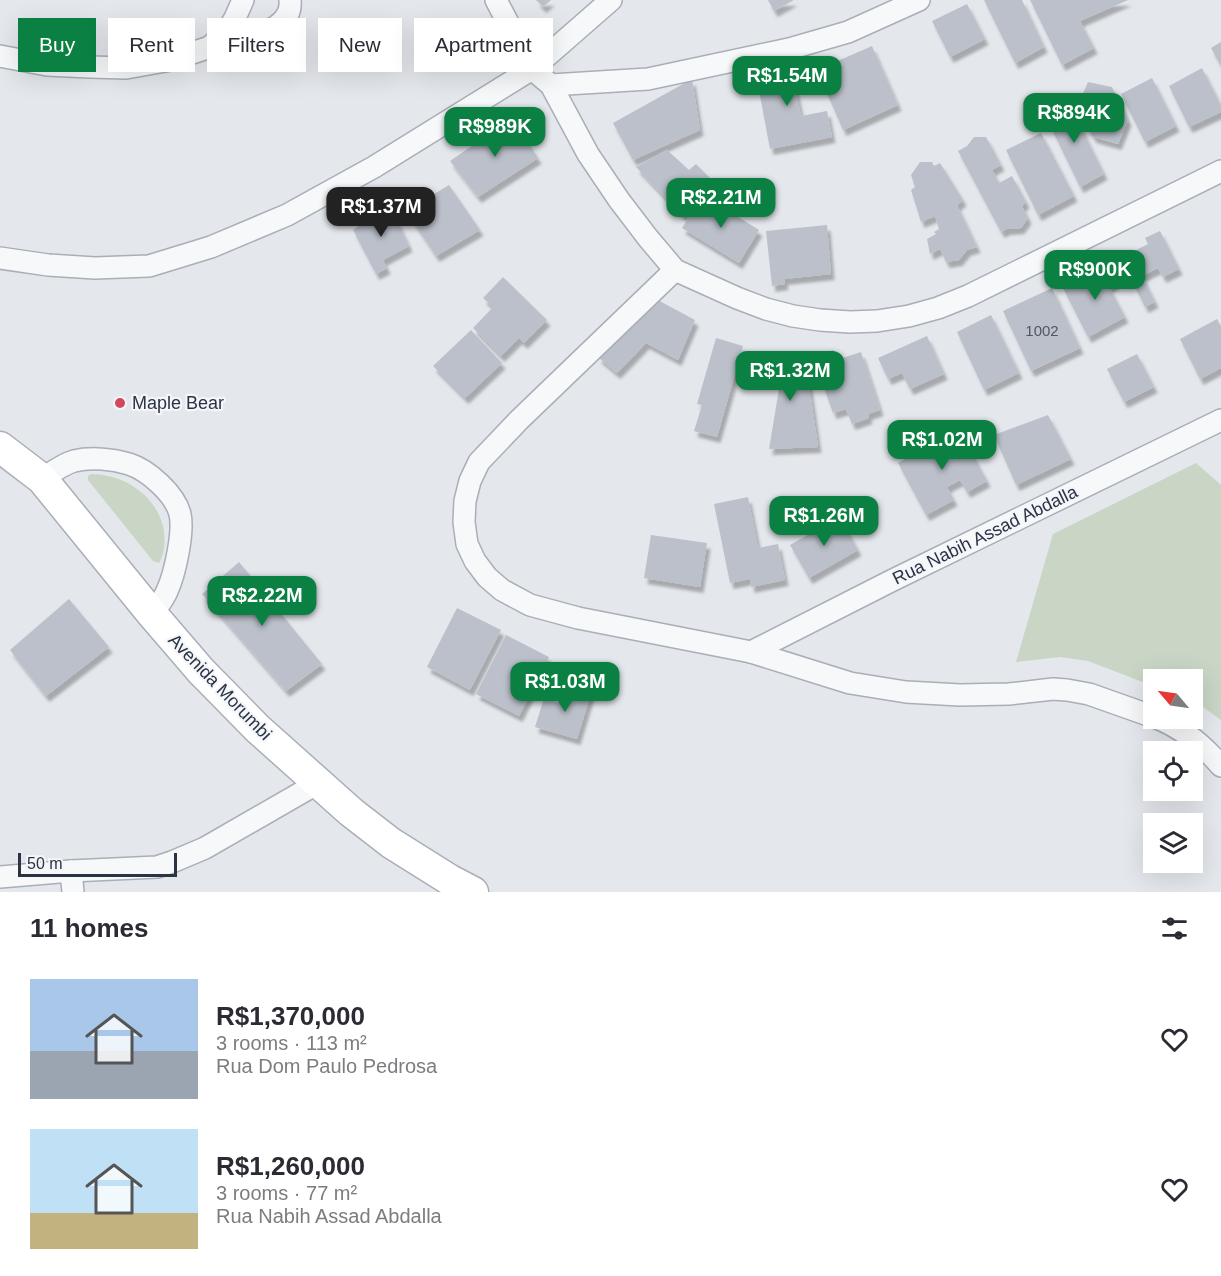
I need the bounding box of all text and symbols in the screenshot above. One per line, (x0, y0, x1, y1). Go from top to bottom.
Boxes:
chip: Buy (18, 18, 96, 72)
chip: Rent (108, 18, 195, 72)
chip: Filters (207, 18, 306, 72)
chip: New (318, 18, 402, 72)
chip: Apartment (414, 18, 553, 72)
pin: R$1.54M (732, 56, 842, 107)
text: R$1.54M (746, 64, 828, 86)
pin: R$894K (1025, 93, 1123, 144)
text: R$894K (1037, 101, 1111, 123)
pin: R$989K (446, 107, 544, 158)
text: R$989K (458, 115, 532, 137)
pin: R$2.21M (666, 178, 776, 229)
text: R$2.21M (680, 186, 762, 208)
pin: R$1.37M (326, 187, 436, 238)
text: R$1.37M (340, 195, 422, 217)
pin: R$900K (1046, 250, 1144, 301)
text: R$900K (1058, 258, 1132, 280)
house number: 1002 (1025, 322, 1059, 339)
pin: R$1.32M (735, 351, 845, 402)
text: R$1.32M (749, 359, 831, 381)
place label: Maple Bear (132, 393, 224, 413)
marker: Maple Bear (113, 396, 127, 410)
pin: R$1.02M (887, 420, 997, 471)
text: R$1.02M (901, 428, 983, 450)
street label: Rua Nabih Assad Abdalla (889, 481, 1082, 589)
pin: R$1.26M (769, 496, 879, 547)
text: R$1.26M (783, 504, 865, 526)
pin: R$2.22M (207, 576, 317, 627)
text: R$2.22M (221, 584, 303, 606)
street label: Avenida Morumbi (164, 630, 276, 744)
pin: R$1.03M (510, 662, 620, 713)
north arrow (1143, 669, 1203, 729)
map controls (1143, 669, 1203, 873)
text: R$1.03M (524, 670, 606, 692)
button: locate (1143, 741, 1203, 801)
button: layers (1143, 813, 1203, 873)
scale bar (18, 850, 177, 878)
text: 50 m (27, 855, 63, 872)
icon: filters (1158, 912, 1191, 945)
text: 11 homes (30, 913, 149, 943)
text: R$1,370,000 (216, 1001, 365, 1031)
icon: home (78, 1003, 150, 1075)
icon: heart (1158, 1023, 1191, 1056)
text: 3 rooms · 113 m² (216, 1032, 367, 1054)
text: Rua Dom Paulo Pedrosa (216, 1055, 437, 1077)
text: R$1,260,000 (216, 1151, 365, 1181)
icon: home (78, 1153, 150, 1225)
icon: heart (1158, 1173, 1191, 1206)
text: 3 rooms · 77 m² (216, 1182, 357, 1204)
text: Rua Nabih Assad Abdalla (216, 1205, 442, 1227)

